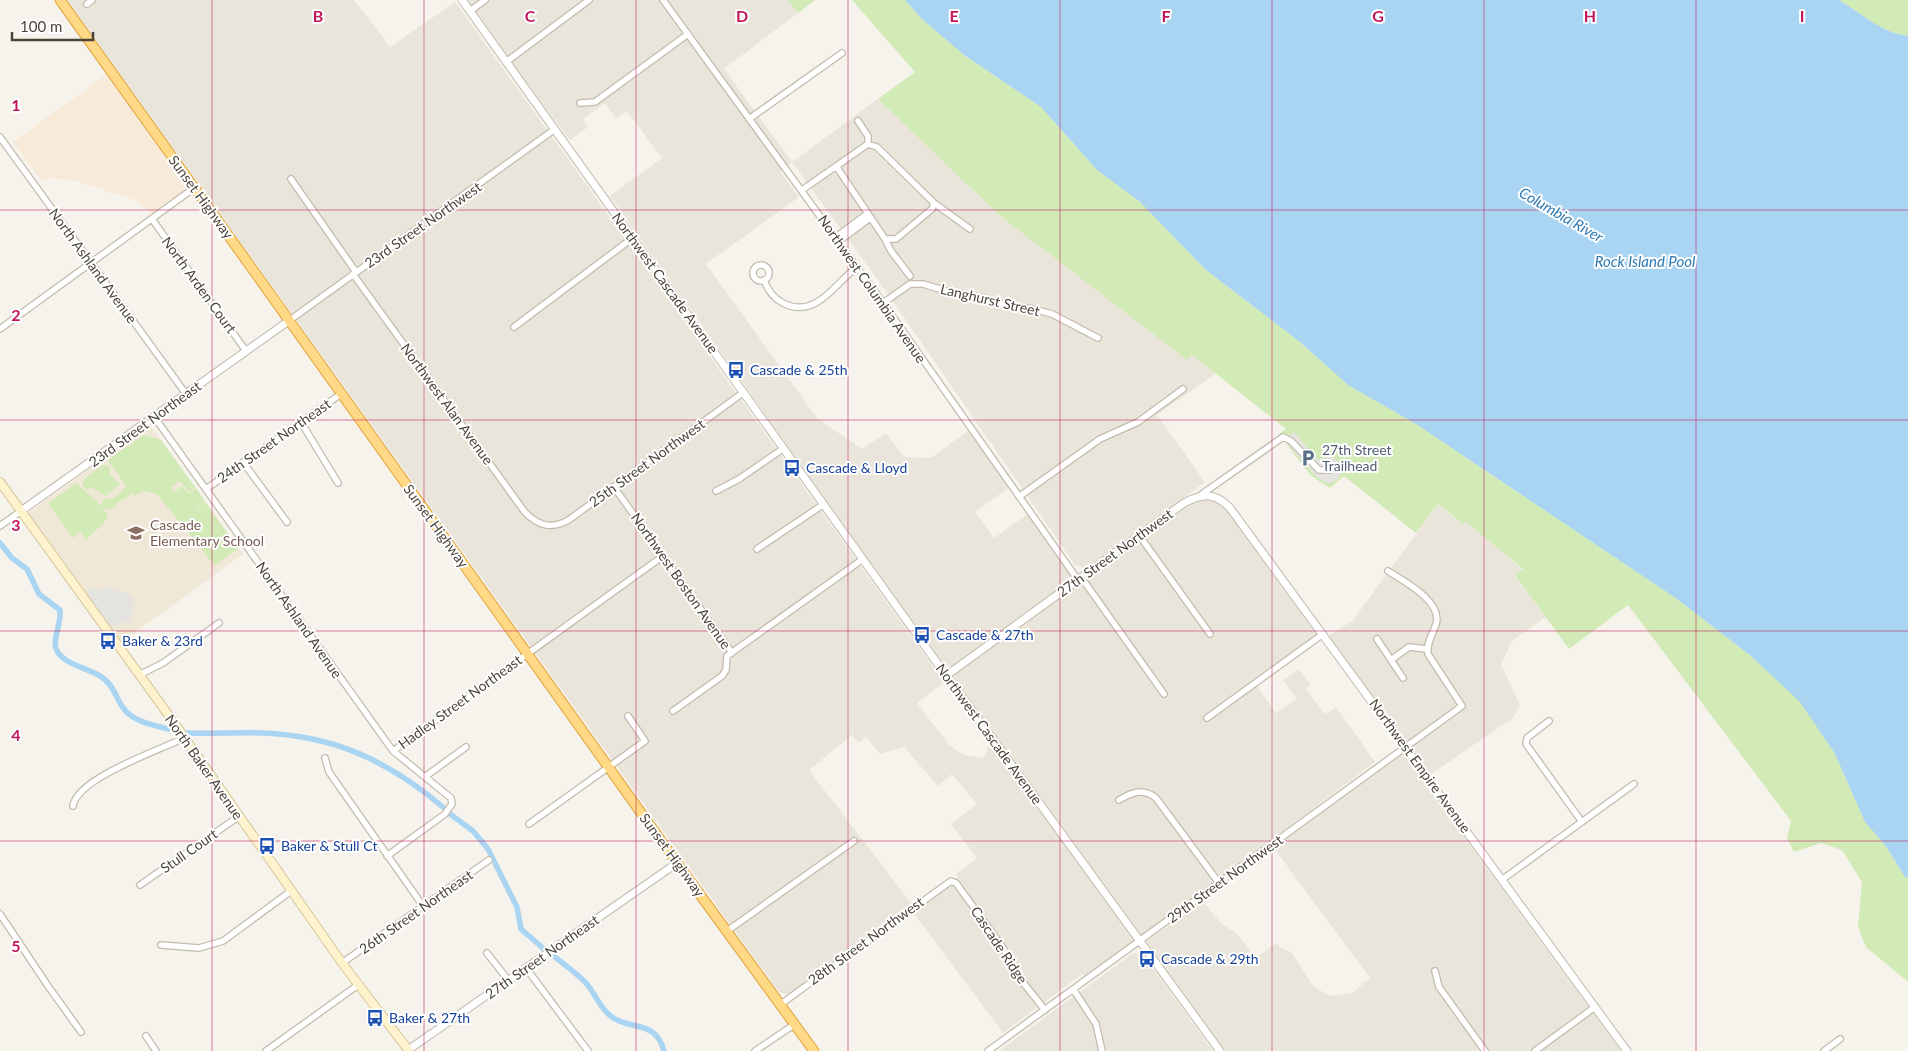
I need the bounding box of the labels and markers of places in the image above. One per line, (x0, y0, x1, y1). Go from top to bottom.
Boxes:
bus stop icon: Cascade & 25th (726, 360, 746, 380)
place label: Cascade & 25th (750, 361, 847, 378)
place label: 27th Street Trailhead (1322, 441, 1392, 474)
parking icon: 27th Street Trailhead (1298, 448, 1318, 468)
bus stop icon: Cascade & Lloyd (782, 458, 802, 478)
place label: Cascade & Lloyd (806, 459, 907, 476)
place label: Cascade Elementary School (150, 516, 264, 549)
school or university icon: Cascade Elementary School (126, 523, 146, 543)
bus stop icon: Cascade & 27th (912, 625, 932, 645)
place label: Cascade & 27th (936, 626, 1033, 643)
bus stop icon: Baker & 23rd (98, 631, 118, 651)
place label: Baker & 23rd (122, 632, 203, 649)
bus stop icon: Baker & Stull Ct (257, 836, 277, 856)
place label: Baker & Stull Ct (281, 837, 377, 854)
bus stop icon: Cascade & 29th (1137, 949, 1157, 969)
place label: Cascade & 29th (1161, 950, 1258, 967)
bus stop icon: Baker & 27th (365, 1008, 385, 1028)
place label: Baker & 27th (389, 1009, 470, 1026)

